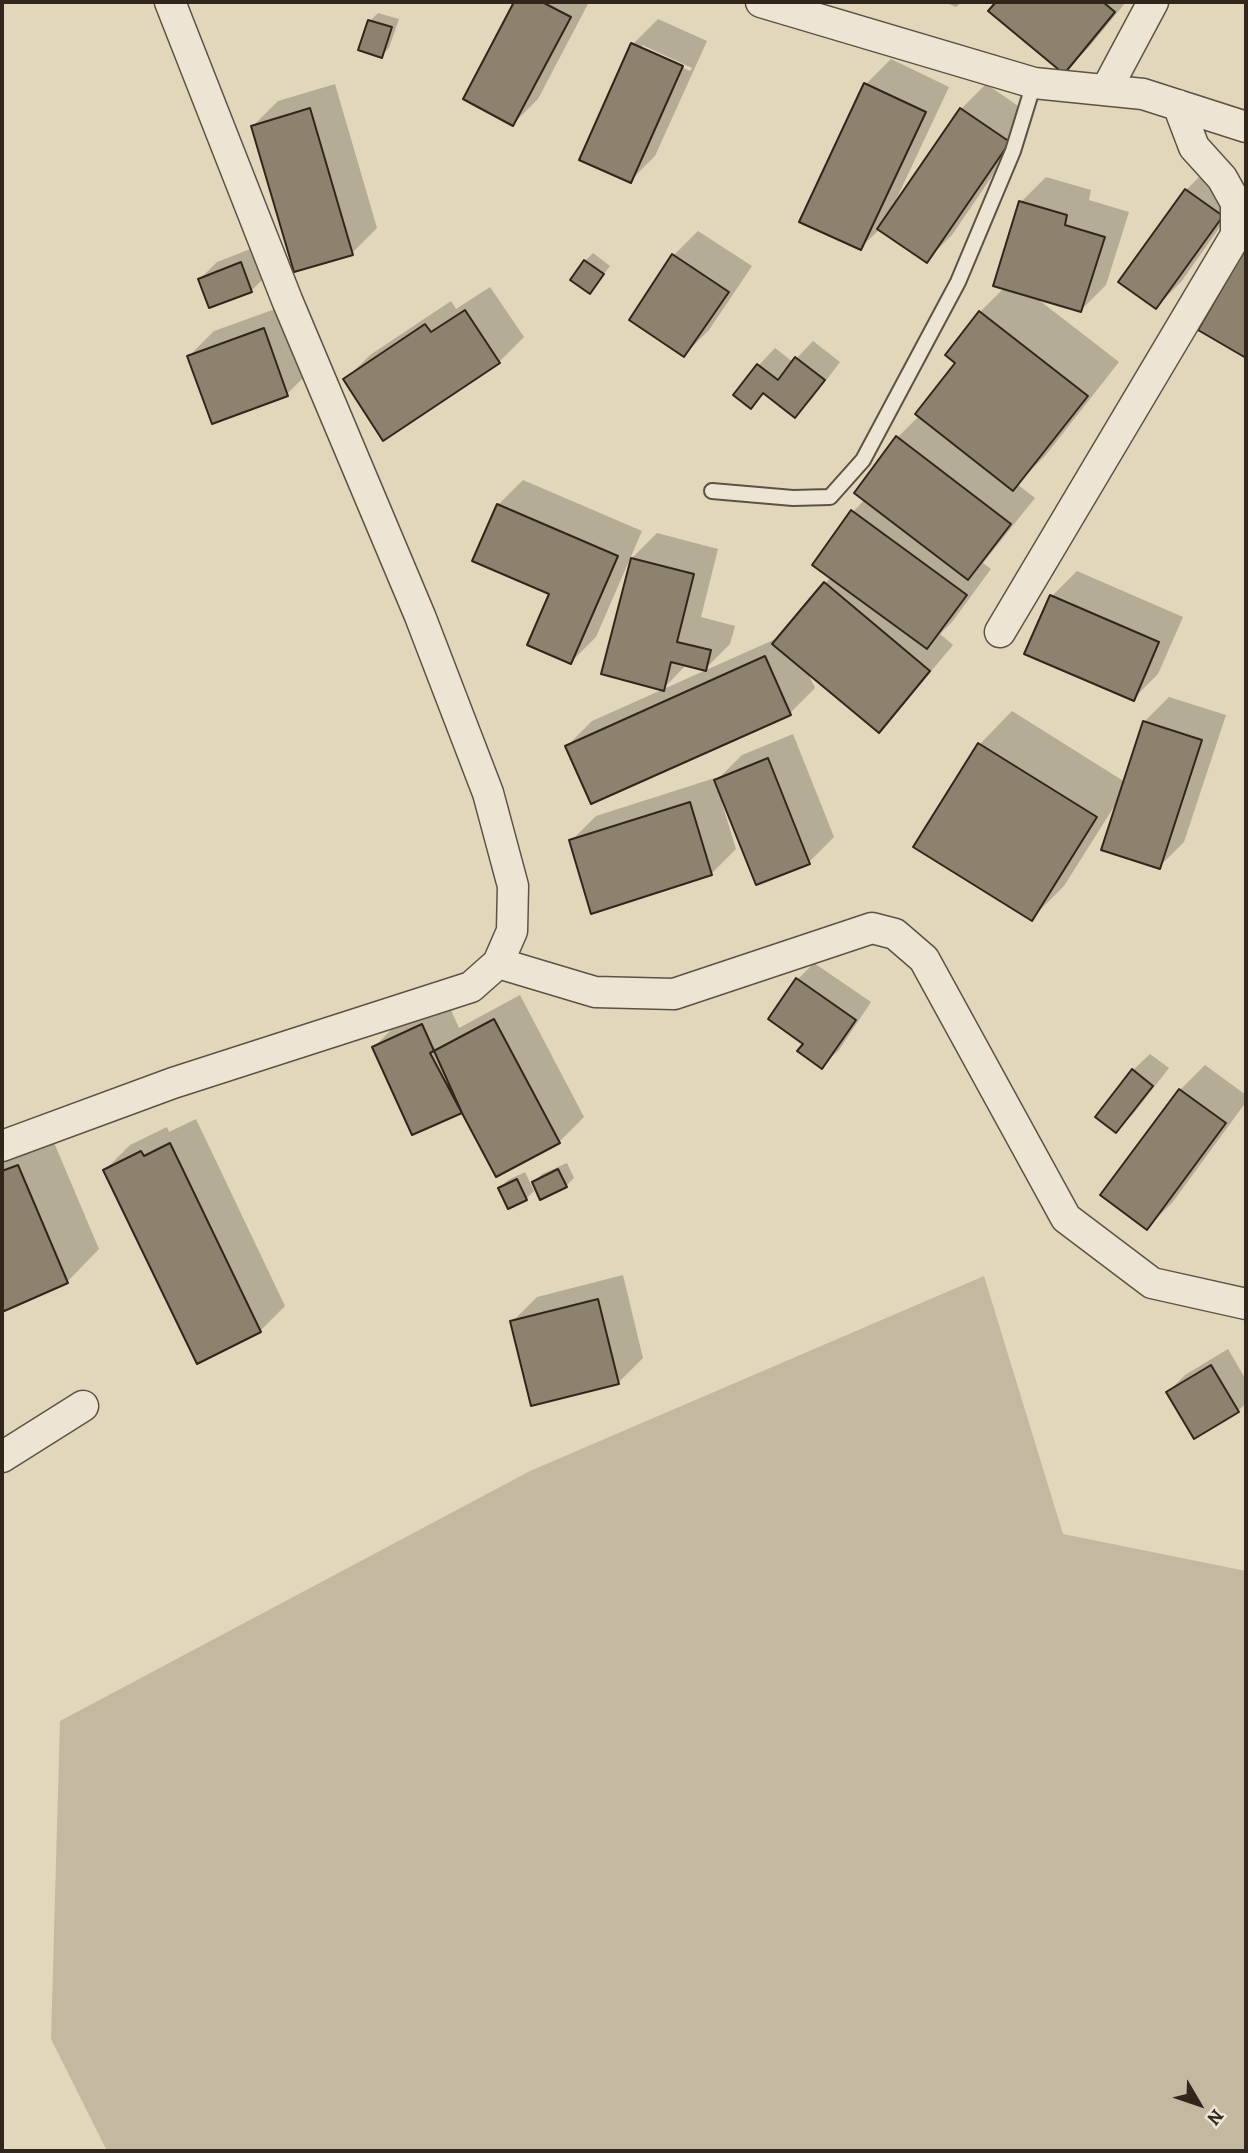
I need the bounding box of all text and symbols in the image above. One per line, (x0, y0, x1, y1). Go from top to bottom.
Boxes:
north arrow (1164, 2069, 1234, 2139)
text: N (1201, 2104, 1230, 2131)

